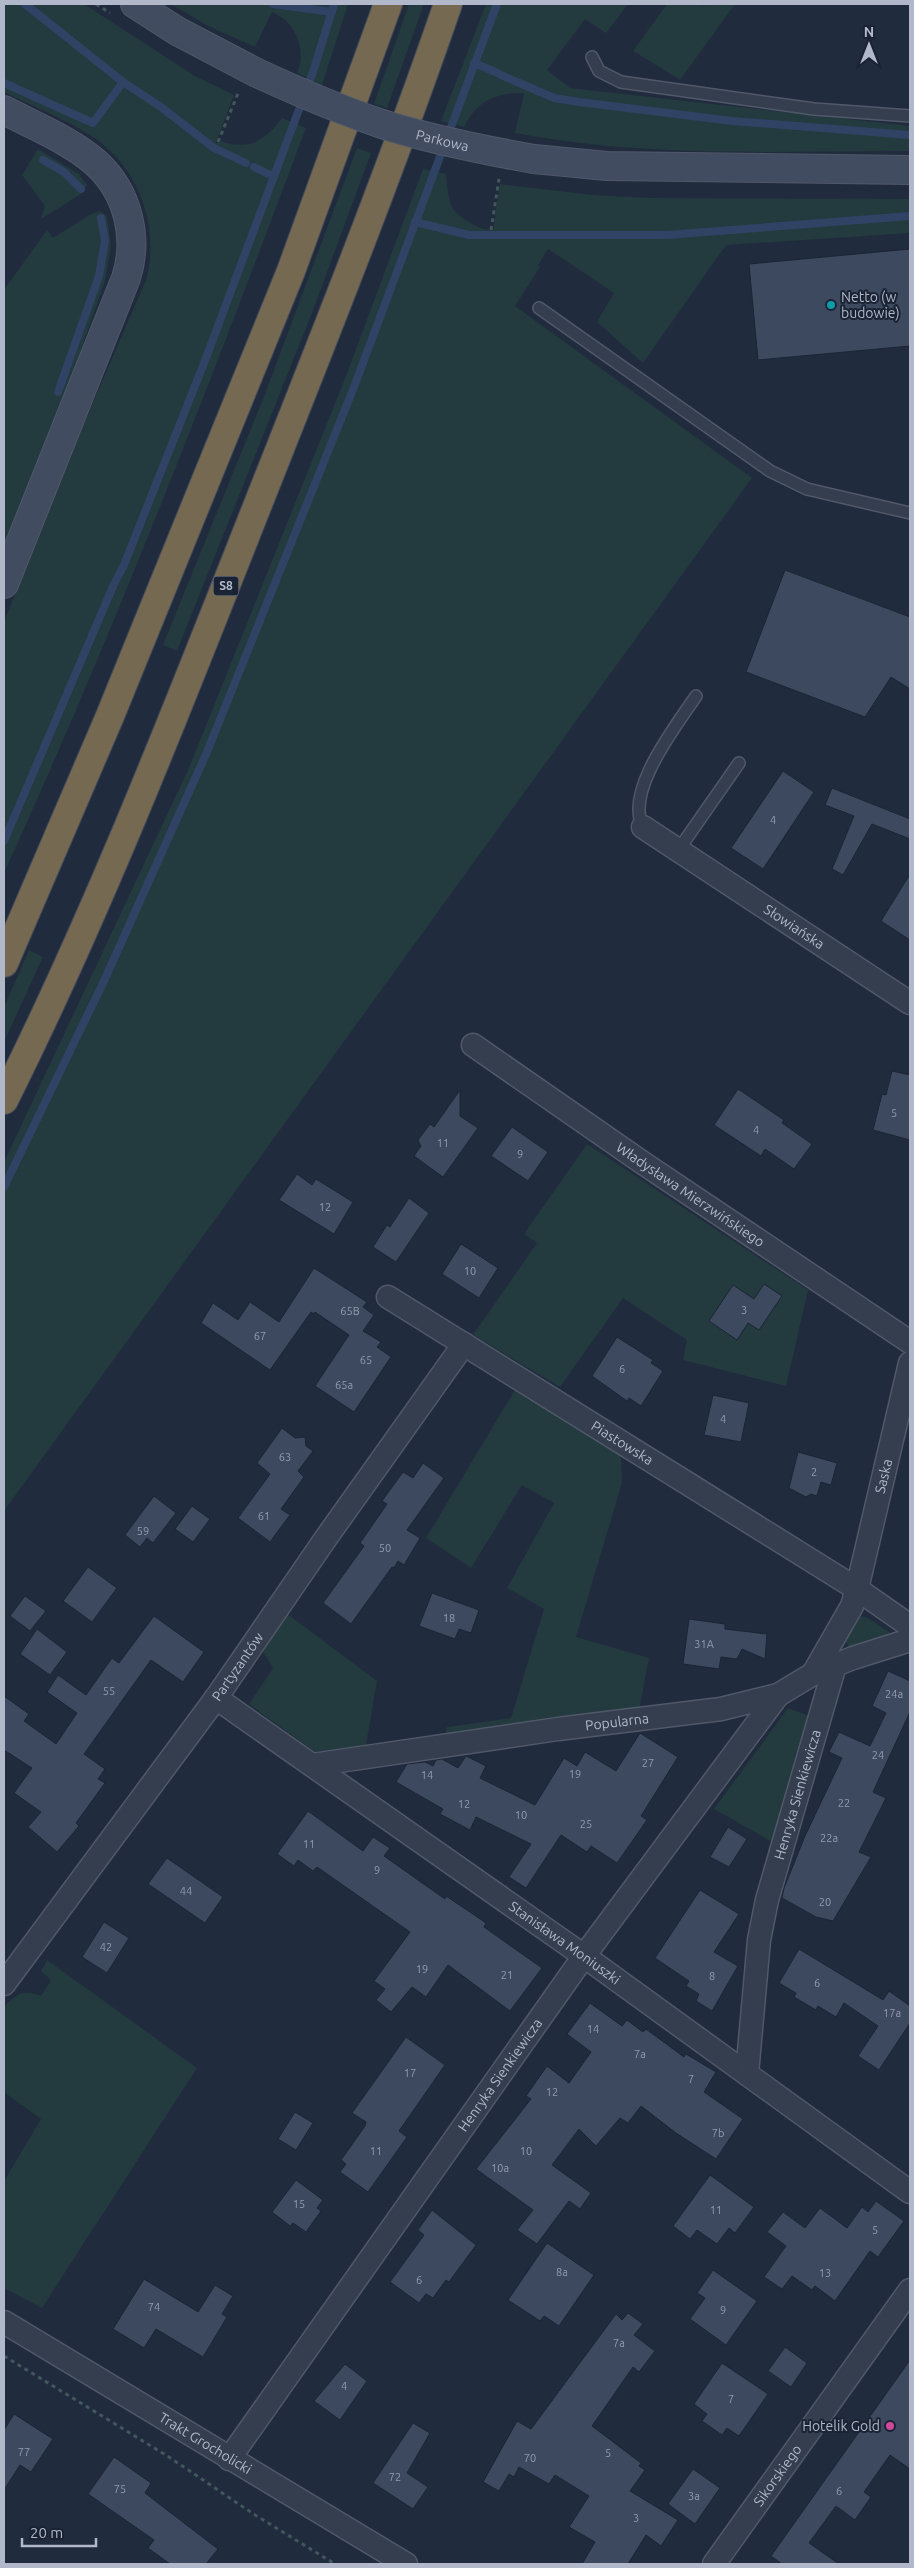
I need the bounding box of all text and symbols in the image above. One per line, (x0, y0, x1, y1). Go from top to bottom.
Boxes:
north arrow (844, 20, 894, 70)
text: N (864, 24, 874, 40)
street label: Parkowa (414, 126, 470, 154)
place label: Netto (w budowie) (841, 289, 900, 321)
marker: Netto (w budowie) (825, 299, 837, 311)
road number: S8 (214, 576, 238, 596)
house number: 4 (770, 814, 776, 826)
street label: Słowiańska (761, 901, 827, 952)
house number: 5 (891, 1107, 897, 1119)
house number: 4 (753, 1124, 759, 1136)
house number: 11 (437, 1137, 449, 1149)
street label: Władysława Mierzwińskiego (613, 1139, 768, 1250)
house number: 9 (517, 1148, 523, 1160)
house number: 12 (319, 1201, 331, 1213)
house number: 10 (464, 1265, 476, 1277)
house number: 3 (741, 1304, 747, 1316)
house number: 65B (340, 1305, 360, 1317)
house number: 67 (254, 1330, 266, 1342)
house number: 65 (360, 1354, 372, 1366)
house number: 6 (619, 1363, 625, 1375)
house number: 65a (335, 1379, 353, 1391)
house number: 4 (720, 1413, 726, 1425)
street label: Piastowska (588, 1418, 656, 1468)
house number: 63 (279, 1451, 291, 1463)
street label: Saska (872, 1457, 895, 1495)
house number: 2 (811, 1466, 817, 1478)
house number: 61 (258, 1510, 270, 1522)
house number: 59 (137, 1525, 149, 1537)
house number: 50 (379, 1542, 391, 1554)
house number: 18 (443, 1612, 455, 1624)
street label: Partyzantów (208, 1629, 267, 1704)
house number: 31A (694, 1638, 715, 1650)
house number: 55 (103, 1685, 115, 1697)
house number: 24a (885, 1688, 903, 1700)
street label: Popularna (584, 1710, 650, 1734)
street label: Henryka Sienkiewicza (771, 1728, 824, 1861)
house number: 24 (872, 1749, 884, 1761)
house number: 27 (642, 1757, 654, 1769)
house number: 19 (569, 1768, 581, 1780)
house number: 14 (421, 1769, 433, 1781)
house number: 22 (838, 1797, 850, 1809)
house number: 12 (458, 1798, 470, 1810)
house number: 10 (515, 1809, 527, 1821)
house number: 25 (580, 1818, 592, 1830)
house number: 22a (820, 1832, 838, 1844)
house number: 11 (303, 1838, 315, 1850)
house number: 9 (374, 1864, 380, 1876)
house number: 44 (180, 1885, 192, 1897)
house number: 20 (819, 1896, 831, 1908)
street label: Stanisława Moniuszki (506, 1898, 623, 1988)
house number: 42 (100, 1941, 112, 1953)
house number: 19 (416, 1963, 428, 1975)
house number: 21 (501, 1969, 513, 1981)
house number: 8 (709, 1970, 715, 1982)
house number: 6 (814, 1977, 820, 1989)
house number: 17a (883, 2007, 901, 2019)
street label: Henryka Sienkiewicza (455, 2015, 545, 2135)
house number: 14 (587, 2023, 599, 2035)
house number: 7a (634, 2048, 646, 2060)
house number: 17 (404, 2067, 416, 2079)
house number: 7 (688, 2073, 694, 2085)
house number: 12 (546, 2086, 558, 2098)
house number: 7b (712, 2127, 724, 2139)
house number: 11 (370, 2145, 382, 2157)
house number: 10 (520, 2145, 532, 2157)
house number: 10a (491, 2162, 509, 2174)
house number: 15 (293, 2198, 305, 2210)
house number: 11 (710, 2204, 722, 2216)
house number: 5 (872, 2224, 878, 2236)
house number: 8a (556, 2266, 568, 2278)
house number: 13 (819, 2267, 831, 2279)
house number: 6 (416, 2274, 422, 2286)
house number: 74 (148, 2301, 160, 2313)
house number: 9 (720, 2304, 726, 2316)
house number: 7a (613, 2337, 625, 2349)
house number: 4 (341, 2380, 347, 2392)
house number: 7 (728, 2393, 734, 2405)
street label: Trakt Grocholicki (156, 2409, 255, 2477)
place label: Hotelik Gold (802, 2418, 880, 2434)
marker: Hotelik Gold (884, 2420, 896, 2432)
street label: Sikorskiego (750, 2442, 805, 2509)
house number: 77 (18, 2446, 30, 2458)
house number: 5 (605, 2447, 611, 2459)
house number: 70 (524, 2452, 536, 2464)
house number: 72 (389, 2471, 401, 2483)
house number: 75 (114, 2483, 126, 2495)
house number: 6 (836, 2485, 842, 2497)
house number: 3a (688, 2490, 700, 2502)
house number: 3 (633, 2512, 639, 2524)
scale bar (22, 2516, 96, 2548)
text: 20 m (30, 2524, 63, 2541)

